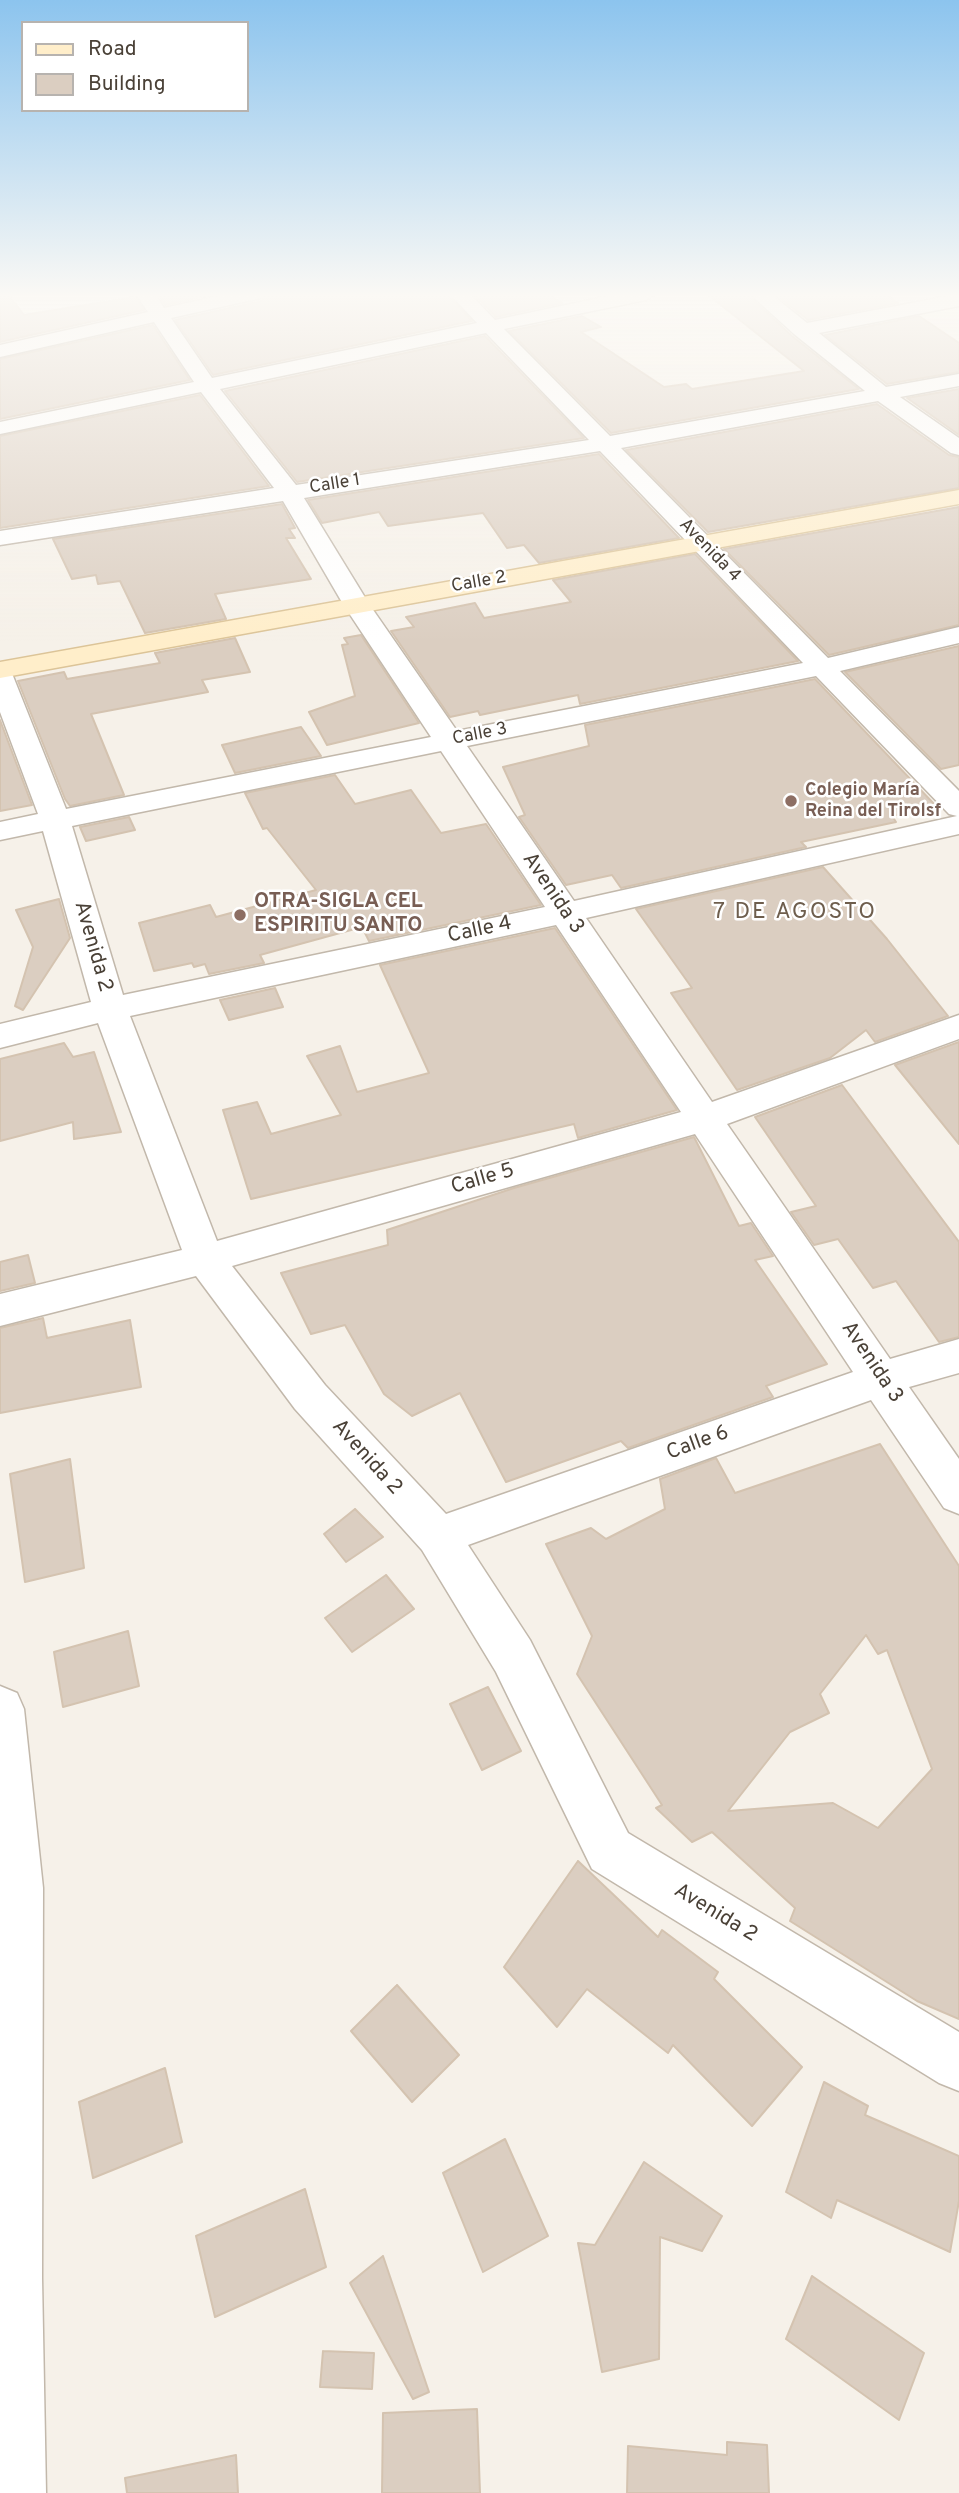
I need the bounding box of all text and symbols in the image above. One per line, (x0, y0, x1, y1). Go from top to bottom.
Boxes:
legend (21, 21, 248, 112)
text: Road (88, 36, 137, 63)
text: Building (88, 71, 166, 98)
street label: Calle 1 (308, 470, 362, 500)
street label: Avenida 4 (673, 515, 745, 587)
street label: Calle 2 (450, 568, 508, 598)
street label: Calle 3 (451, 719, 509, 751)
place label: Colegio María Reina del Tirolsf (805, 780, 941, 822)
marker: Colegio María Reina del Tirolsf (783, 793, 799, 809)
street label: Avenida 3 (516, 848, 588, 940)
place label: OTRA-SIGLA CEL ESPIRITU SANTO (254, 890, 423, 940)
street label: Avenida 2 (67, 899, 117, 995)
district label: 7 DE AGOSTO (714, 899, 876, 927)
marker: OTRA-SIGLA CEL ESPIRITU SANTO (232, 907, 248, 923)
street label: Calle 4 (446, 912, 514, 950)
street label: Calle 5 (448, 1159, 518, 1201)
street label: Avenida 3 (835, 1317, 907, 1409)
street label: Avenida 2 (325, 1415, 407, 1501)
street label: Calle 6 (663, 1421, 733, 1467)
street label: Avenida 2 (669, 1879, 761, 1949)

